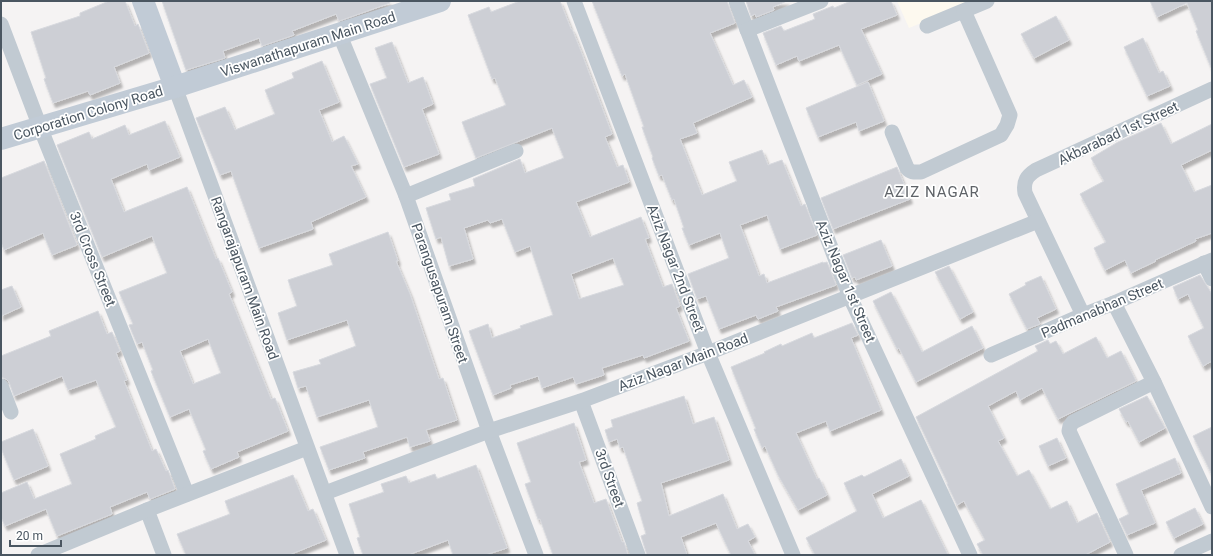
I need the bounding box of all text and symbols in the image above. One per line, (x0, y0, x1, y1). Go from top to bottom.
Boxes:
street label: Viswanathapuram Main Road (219, 8, 397, 80)
street label: Corporation Colony Road (11, 83, 165, 143)
street label: Akbarabad 1st Street (1055, 98, 1181, 168)
district label: AZIZ NAGAR (884, 183, 980, 201)
street label: Rangarajapuram Main Road (208, 194, 282, 362)
street label: Aziz Nagar 2nd Street (644, 202, 708, 334)
street label: 3rd Cross Street (67, 209, 119, 309)
street label: Aziz Nagar 1st Street (813, 217, 879, 345)
street label: Parangusapuram Street (409, 221, 472, 365)
street label: Padmanabhan Street (1039, 275, 1166, 341)
street label: Aziz Nagar Main Road (616, 330, 750, 394)
street label: 3rd Street (592, 447, 628, 510)
scale bar (10, 522, 61, 548)
text: 20 m (16, 529, 43, 543)

